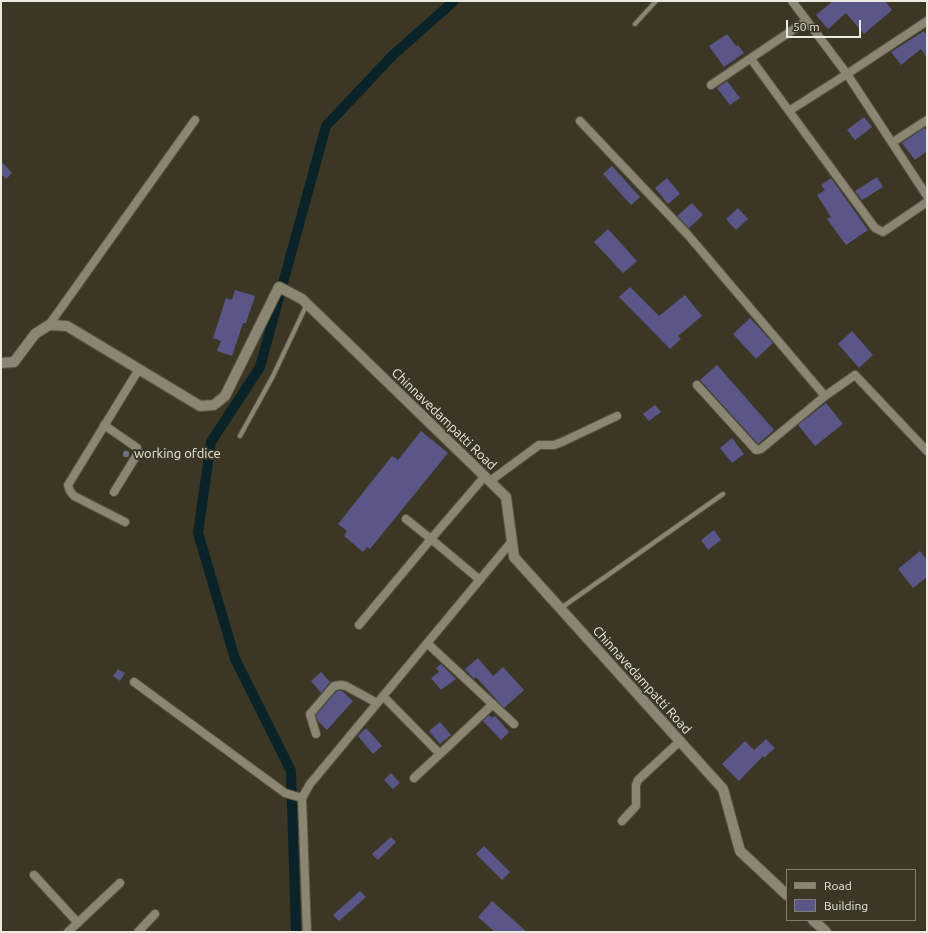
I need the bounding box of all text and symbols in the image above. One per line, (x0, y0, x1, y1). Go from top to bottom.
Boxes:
scale bar (788, 12, 863, 38)
text: 50 m (793, 20, 820, 33)
street label: Chinnavedampatti Road (388, 365, 500, 473)
place label: working ofdice (134, 446, 221, 462)
marker: working ofdice (121, 449, 131, 459)
street label: Chinnavedampatti Road (589, 623, 695, 737)
legend (786, 869, 916, 921)
text: Road (824, 879, 852, 892)
text: Building (824, 899, 868, 912)

